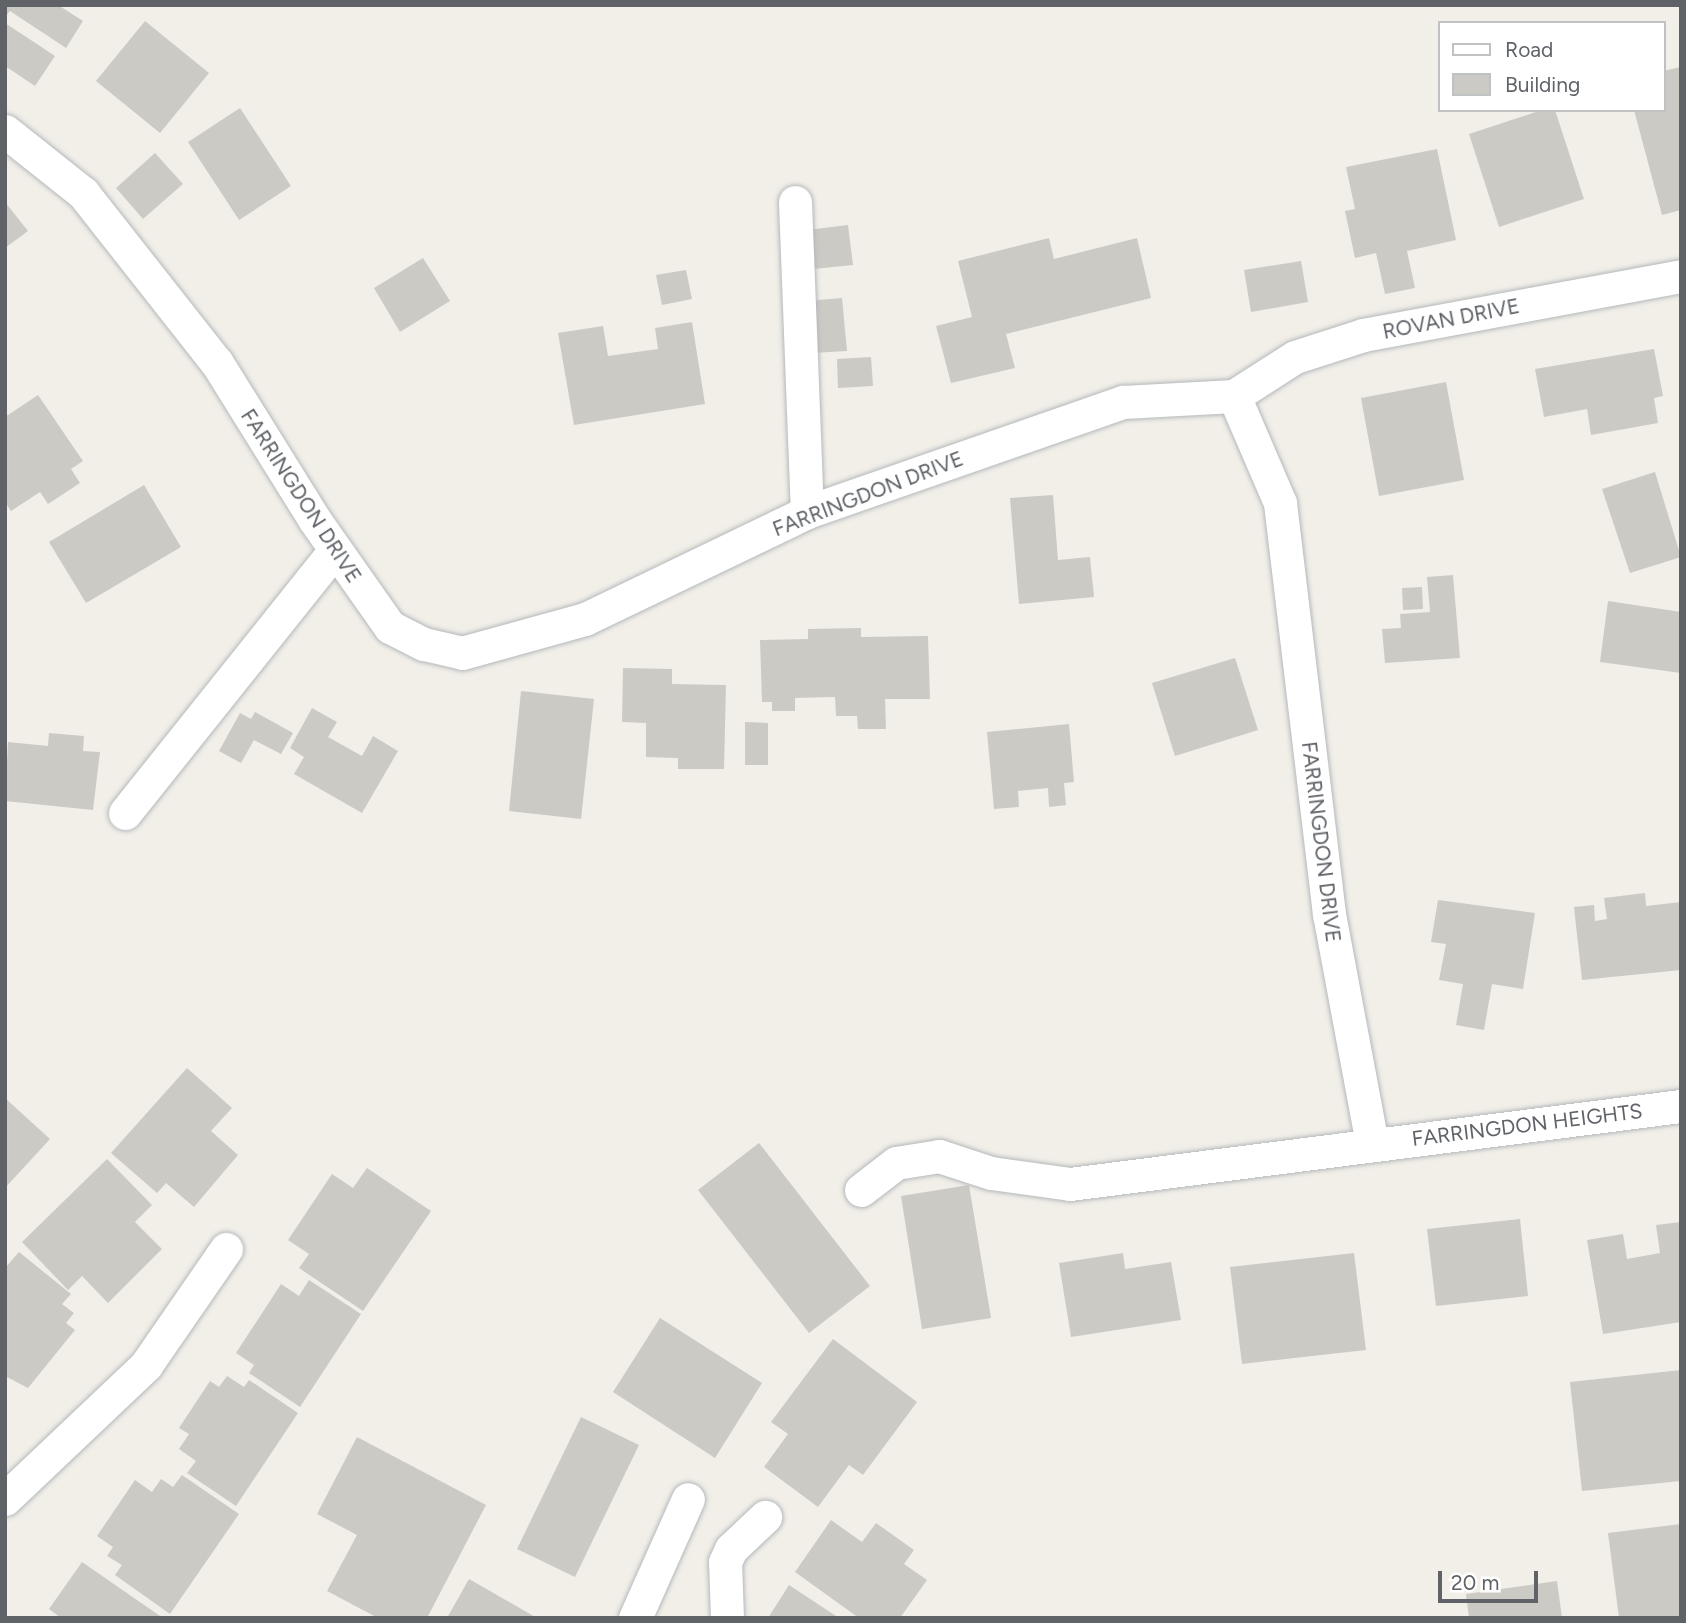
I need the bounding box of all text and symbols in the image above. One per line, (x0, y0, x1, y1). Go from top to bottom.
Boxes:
legend (1438, 21, 1665, 112)
text: Road (1505, 37, 1553, 62)
text: Building (1505, 72, 1580, 97)
street label: ROVAN DRIVE (1380, 293, 1522, 345)
street label: FARRINGDON DRIVE (235, 404, 367, 588)
street label: FARRINGDON DRIVE (769, 446, 967, 542)
street label: FARRINGDON DRIVE (1296, 740, 1346, 944)
street label: FARRINGDON HEIGHTS (1410, 1098, 1644, 1152)
scale bar (1441, 1556, 1541, 1600)
text: 20 m (1451, 1570, 1499, 1595)

